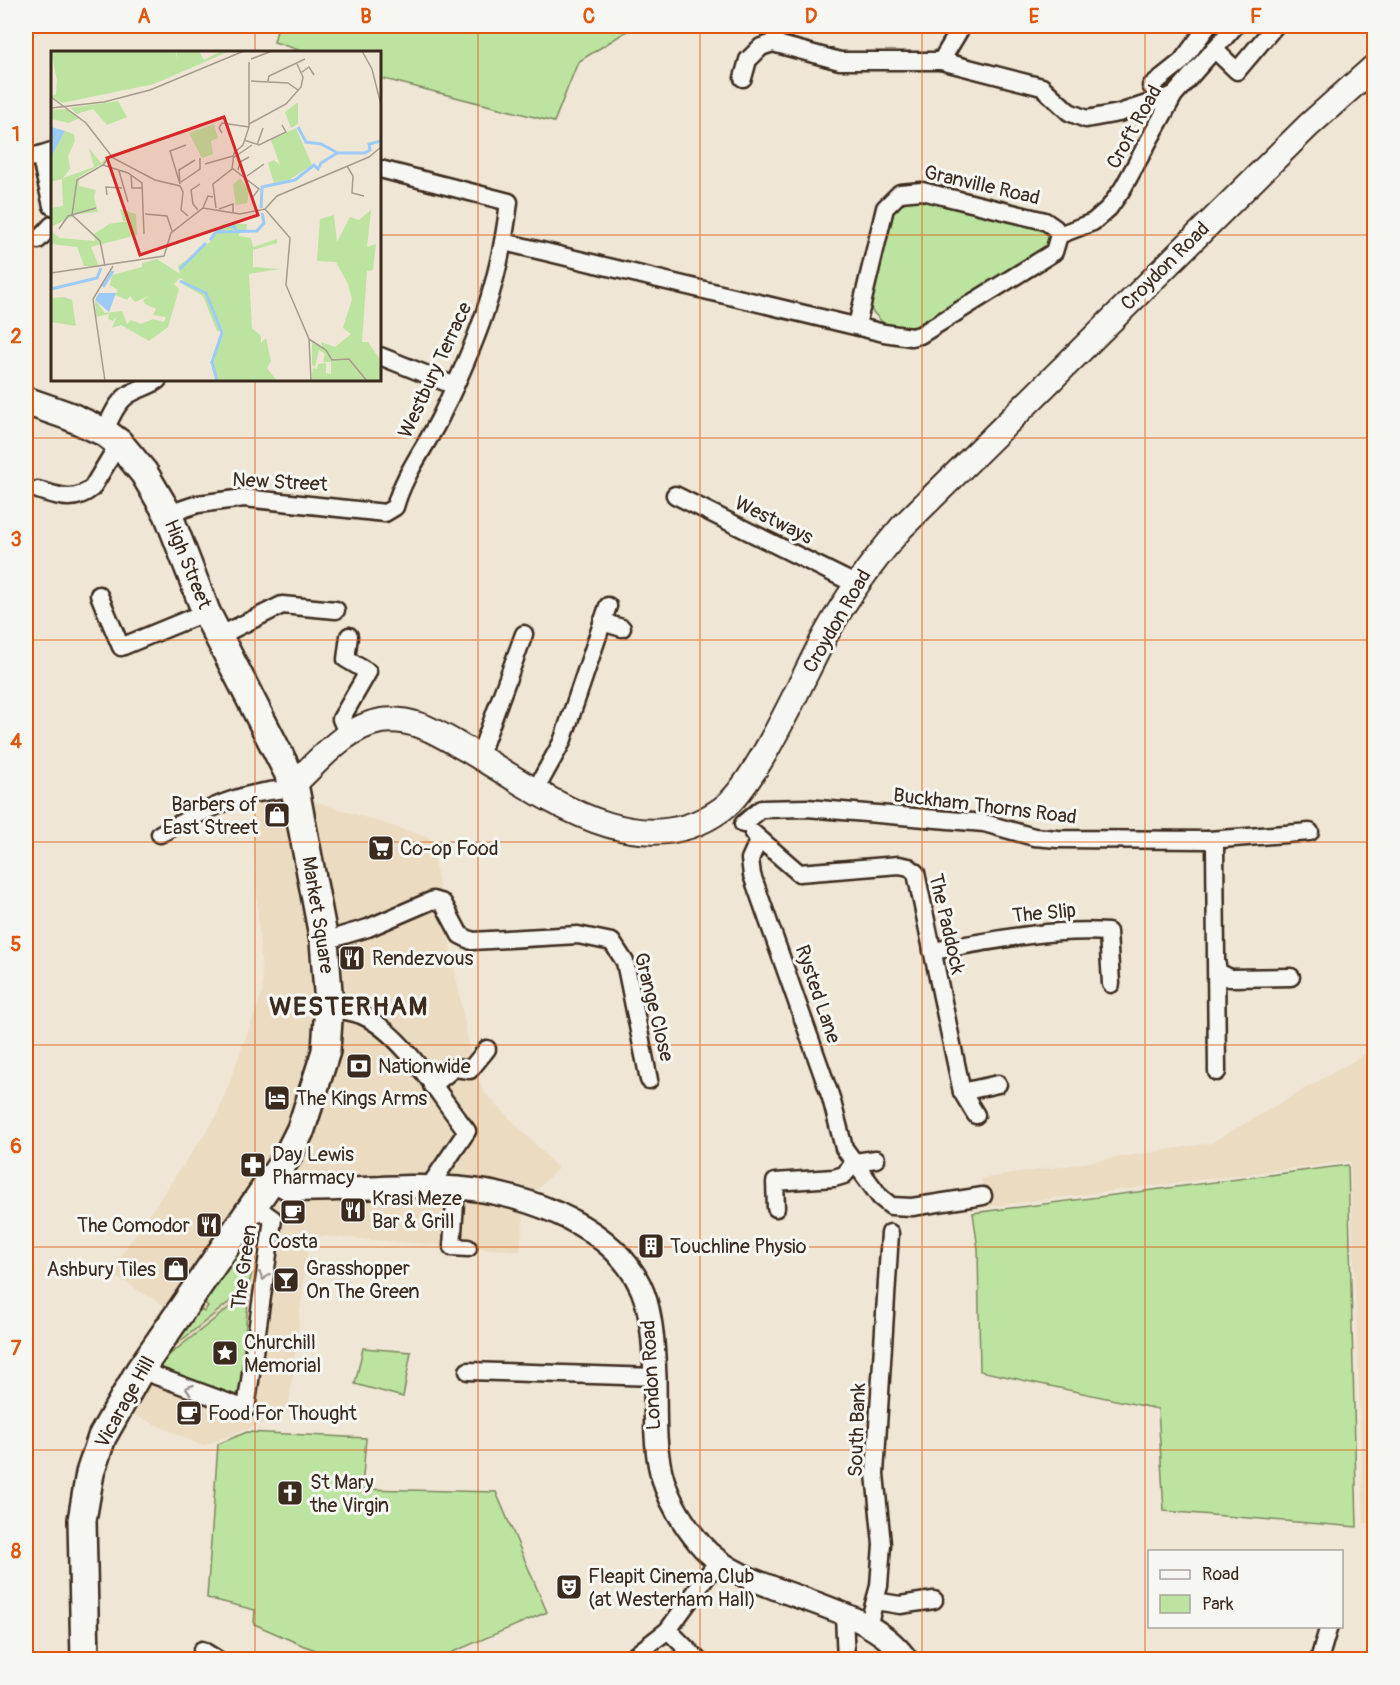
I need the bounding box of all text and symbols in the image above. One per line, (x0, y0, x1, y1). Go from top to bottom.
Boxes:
text: A (138, 4, 151, 29)
text: B (360, 4, 372, 29)
text: C (583, 4, 595, 29)
text: D (805, 4, 818, 29)
text: E (1029, 4, 1040, 29)
text: F (1250, 4, 1262, 29)
inset map (51, 51, 381, 381)
street label: Croft Road (1101, 81, 1167, 173)
text: 1 (12, 122, 20, 147)
street label: Granville Road (922, 160, 1042, 210)
street label: Croydon Road (1115, 216, 1215, 316)
street label: Westbury Terrace (393, 298, 477, 442)
text: 2 (10, 324, 22, 349)
street label: New Street (232, 467, 329, 497)
street label: Westways (731, 490, 817, 550)
street label: High Street (159, 516, 218, 613)
text: 3 (10, 527, 22, 552)
street label: Croydon Road (797, 565, 877, 677)
text: 4 (10, 729, 22, 754)
street label: Buckham Thorns Road (892, 782, 1078, 830)
place label: Barbers of East Street (163, 792, 259, 840)
shop icon: Barbers of East Street (262, 800, 292, 830)
supermarket icon: Co-op Food (366, 833, 396, 863)
place label: Co-op Food (400, 836, 499, 861)
street label: Market Square (296, 855, 340, 976)
street label: The Paddock (923, 871, 971, 977)
street label: The Slip (1011, 898, 1077, 928)
text: 5 (11, 932, 22, 957)
street label: Rysted Lane (790, 942, 847, 1047)
restaurant icon: Rendezvous (337, 943, 367, 973)
place label: Rendezvous (372, 946, 473, 971)
street label: Grange Close (628, 950, 680, 1064)
district label: WESTERHAM (269, 991, 429, 1023)
bank icon: Nationwide (344, 1051, 374, 1081)
place label: Nationwide (378, 1054, 471, 1079)
hotel icon: The Kings Arms (262, 1083, 292, 1113)
place label: The Kings Arms (296, 1086, 427, 1111)
text: 6 (10, 1134, 22, 1159)
place label: Day Lewis Pharmacy (272, 1142, 355, 1190)
pharmacy icon: Day Lewis Pharmacy (238, 1150, 268, 1180)
place label: Krasi Meze Bar & Grill (372, 1186, 462, 1234)
restaurant icon: Krasi Meze Bar & Grill (338, 1195, 368, 1225)
cafe icon: Costa (278, 1197, 308, 1227)
restaurant icon: The Comodor (194, 1210, 224, 1240)
place label: The Comodor (77, 1213, 190, 1238)
street label: The Green (226, 1223, 262, 1311)
place label: Costa (268, 1229, 318, 1254)
building icon: Touchline Physio (636, 1231, 666, 1261)
place label: Touchline Physio (670, 1234, 807, 1259)
shop icon: Ashbury Tiles (161, 1254, 191, 1284)
place label: Grasshopper On The Green (306, 1256, 420, 1304)
place label: Ashbury Tiles (47, 1257, 156, 1282)
bar icon: Grasshopper On The Green (271, 1265, 301, 1295)
one-way arrow (258, 1271, 270, 1280)
street label: London Road (636, 1319, 666, 1431)
place label: Churchill Memorial (244, 1330, 321, 1378)
text: 7 (11, 1336, 22, 1361)
place icon: Churchill Memorial (210, 1338, 240, 1368)
street label: Vicarage Hill (89, 1352, 161, 1452)
street label: South Bank (843, 1382, 871, 1477)
one-way arrow (184, 1384, 195, 1397)
cafe icon: Food For Thought (174, 1398, 204, 1428)
place label: Food For Thought (208, 1401, 358, 1426)
place label: St Mary the Virgin (309, 1470, 389, 1518)
church icon: St Mary the Virgin (275, 1478, 305, 1508)
text: 8 (11, 1539, 21, 1564)
legend (1148, 1550, 1343, 1628)
text: Road (1202, 1563, 1239, 1586)
place label: Fleapit Cinema Club (at Westerham Hall) (588, 1564, 756, 1612)
theatre icon: Fleapit Cinema Club (at Westerham Hall) (554, 1572, 584, 1602)
text: Park (1202, 1593, 1234, 1616)

